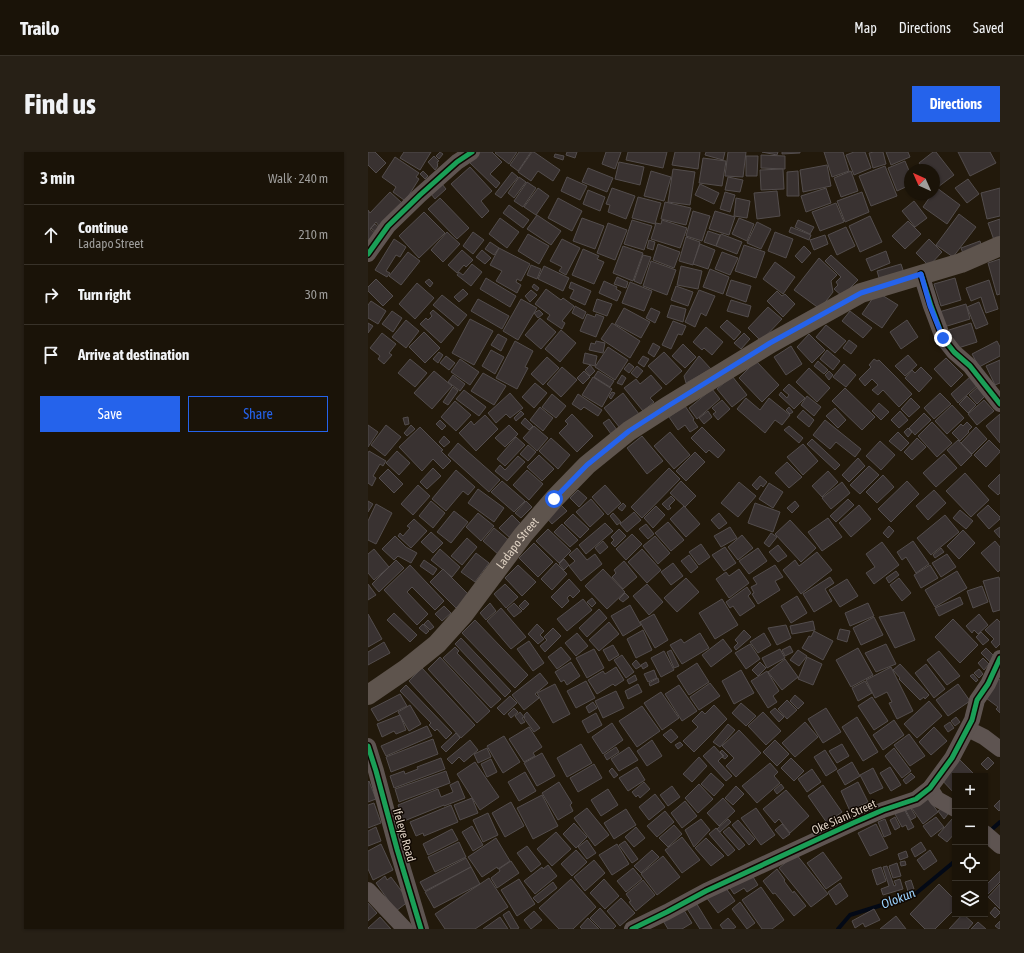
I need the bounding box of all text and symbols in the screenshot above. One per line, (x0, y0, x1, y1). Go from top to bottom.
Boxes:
text: Trailo (20, 17, 59, 39)
text: Map (854, 20, 877, 36)
text: Directions (899, 20, 951, 36)
text: Saved (973, 20, 1004, 36)
button: Directions (912, 86, 1000, 122)
text: Find us (24, 88, 96, 120)
north arrow (904, 164, 940, 200)
text: 3 min (40, 168, 75, 188)
text: Walk · 240 m (268, 171, 328, 186)
text: Continue (78, 219, 128, 236)
icon: ahead (40, 224, 62, 246)
text: 210 m (299, 227, 328, 242)
text: Ladapo Street (78, 236, 144, 251)
icon: right (40, 284, 62, 306)
text: Turn right (78, 286, 131, 303)
text: 30 m (305, 287, 328, 302)
route end (934, 329, 952, 347)
icon: arrive (40, 344, 62, 366)
text: Arrive at destination (78, 346, 189, 363)
button: Save (40, 396, 180, 432)
button: Share (188, 396, 328, 432)
route start (545, 490, 563, 508)
street label: Ladapo Street (493, 514, 542, 571)
map controls (952, 773, 988, 917)
button: + (952, 773, 988, 809)
street label: Oke Siani Street (810, 796, 879, 837)
street label: Ifeleye Road (390, 807, 418, 863)
button: − (952, 809, 988, 845)
button: locate (952, 845, 988, 881)
button: layers (952, 881, 988, 917)
water label: Olokun (879, 885, 918, 912)

